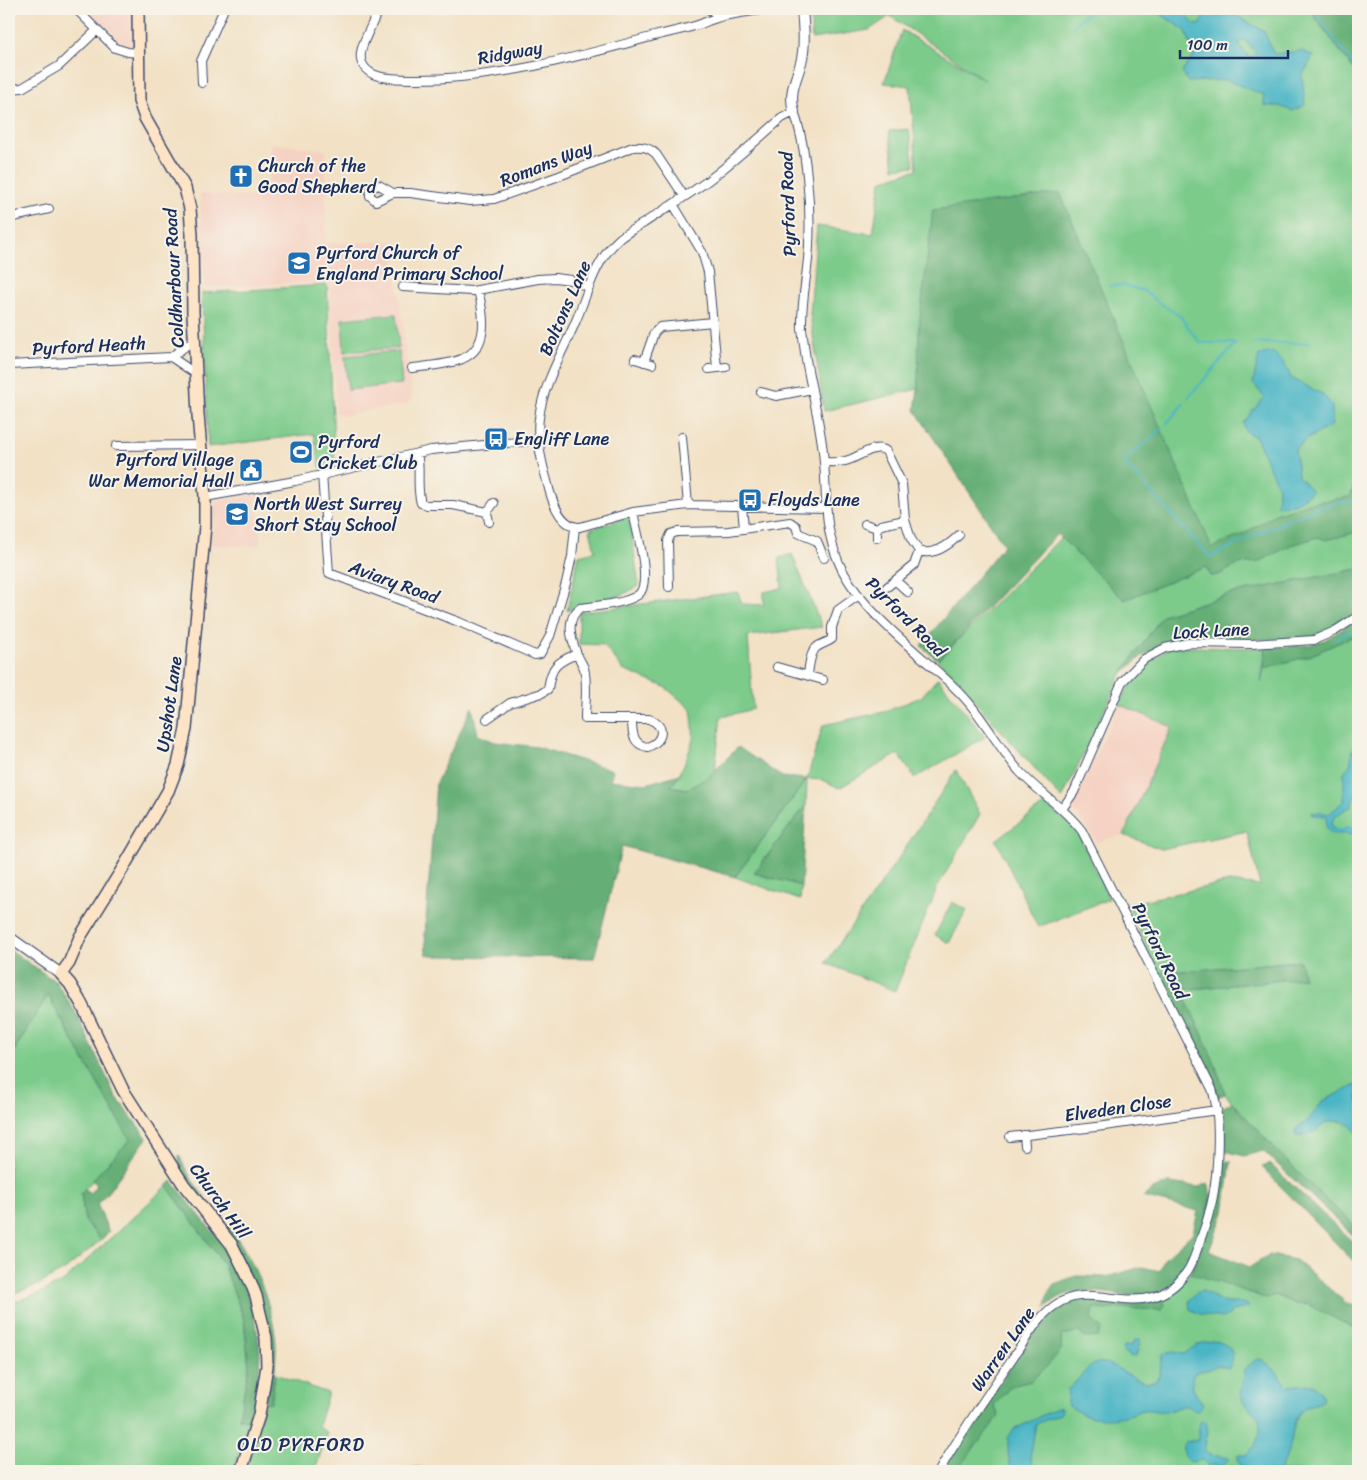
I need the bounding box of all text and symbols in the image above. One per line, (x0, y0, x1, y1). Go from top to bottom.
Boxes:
scale bar (1180, 28, 1287, 60)
street label: Ridgway (475, 31, 546, 74)
text: 100 m (1187, 32, 1228, 58)
street label: Romans Way (495, 131, 598, 196)
place label: Church of the Good Shepherd (258, 150, 378, 203)
street label: Pyrford Road (770, 150, 806, 257)
church icon: Church of the Good Shepherd (228, 163, 254, 189)
street label: Coldharbour Road (154, 206, 194, 349)
place label: Pyrford Church of England Primary School (316, 237, 504, 290)
school or university icon: Pyrford Church of England Primary School (286, 250, 312, 276)
street label: Boltons Lane (530, 255, 600, 361)
street label: Pyrford Heath (31, 327, 147, 365)
place label: Engliff Lane (514, 423, 610, 455)
place label: Pyrford Cricket Club (318, 426, 418, 479)
bus stop icon: Engliff Lane (483, 426, 509, 452)
sports icon: Pyrford Cricket Club (288, 439, 314, 465)
place label: Pyrford Village War Memorial Hall (88, 444, 235, 497)
public building icon: Pyrford Village War Memorial Hall (238, 457, 264, 483)
place label: Floyds Lane (768, 484, 860, 516)
bus stop icon: Floyds Lane (737, 487, 763, 513)
place label: North West Surrey Short Stay School (254, 488, 402, 541)
school or university icon: North West Surrey Short Stay School (224, 501, 250, 527)
street label: Aviary Road (344, 551, 445, 614)
street label: Pyrford Road (858, 569, 955, 666)
street label: Lock Lane (1172, 613, 1250, 649)
street label: Upshot Lane (146, 654, 192, 754)
street label: Pyrford Road (1123, 897, 1198, 1006)
street label: Elveden Close (1062, 1085, 1174, 1131)
street label: Church Hill (181, 1156, 260, 1247)
street label: Warren Lane (962, 1300, 1044, 1398)
district label: OLD PYRFORD (237, 1428, 365, 1461)

